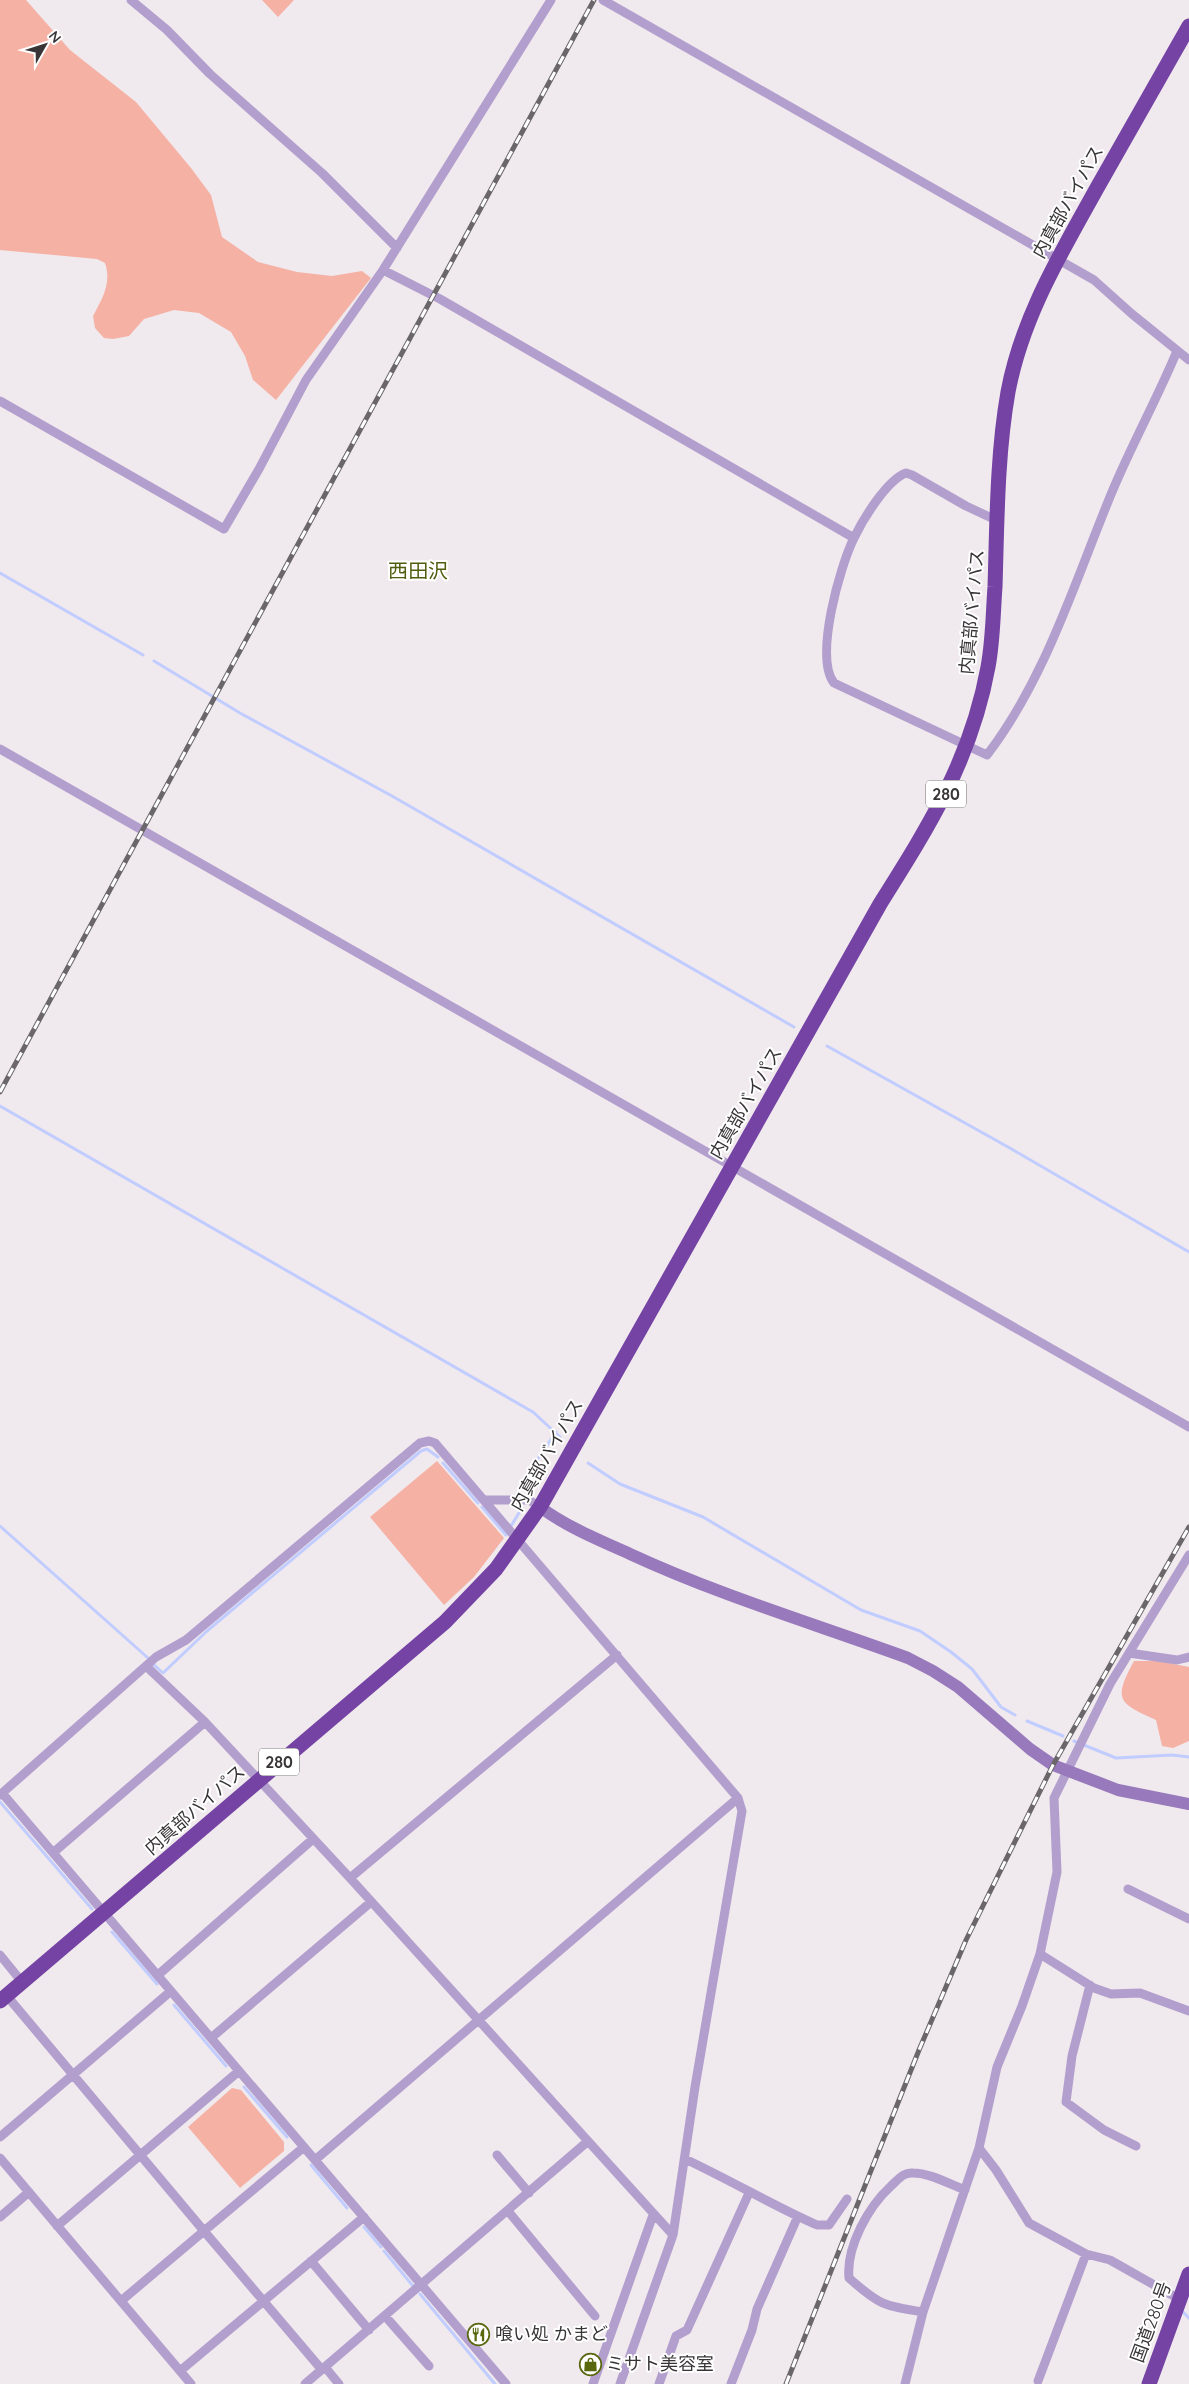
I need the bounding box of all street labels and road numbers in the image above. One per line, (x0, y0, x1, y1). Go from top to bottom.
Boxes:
street label: 内真部バイパス (1027, 141, 1108, 262)
street label: 内真部バイパス (955, 548, 988, 676)
road number: 280 (926, 781, 966, 808)
street label: 内真部バイパス (704, 1043, 787, 1163)
street label: 内真部バイパス (505, 1395, 588, 1515)
road number: 280 (259, 1748, 299, 1775)
street label: 内真部バイパス (140, 1760, 250, 1860)
street label: 国道280号 (1125, 2278, 1176, 2365)

